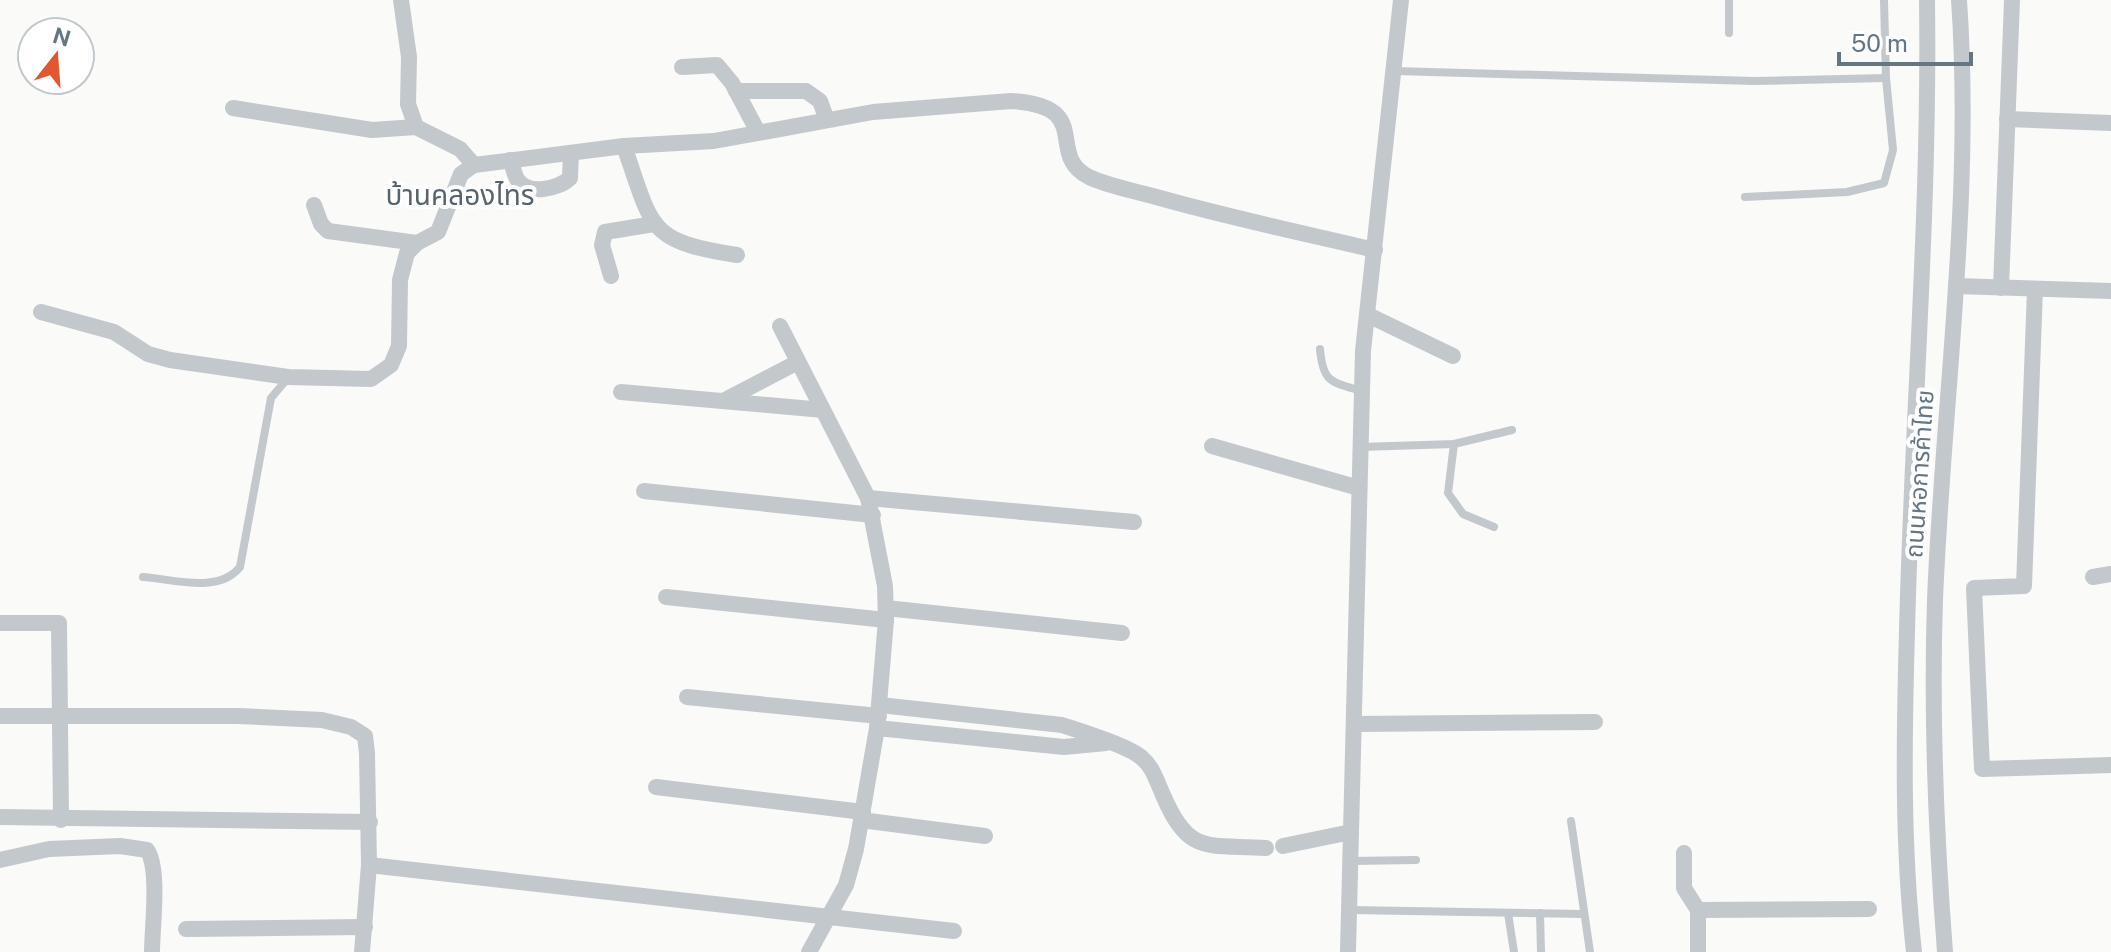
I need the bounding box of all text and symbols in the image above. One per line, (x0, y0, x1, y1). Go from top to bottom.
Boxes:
north arrow (16, 16, 96, 96)
scale bar (1839, 16, 1971, 66)
text: N (50, 22, 74, 52)
text: 50 m (1851, 29, 1908, 57)
district label: บ้านคลองไทร (386, 178, 534, 211)
street label: ถนนหอการค้าไทย (1899, 389, 1939, 559)

